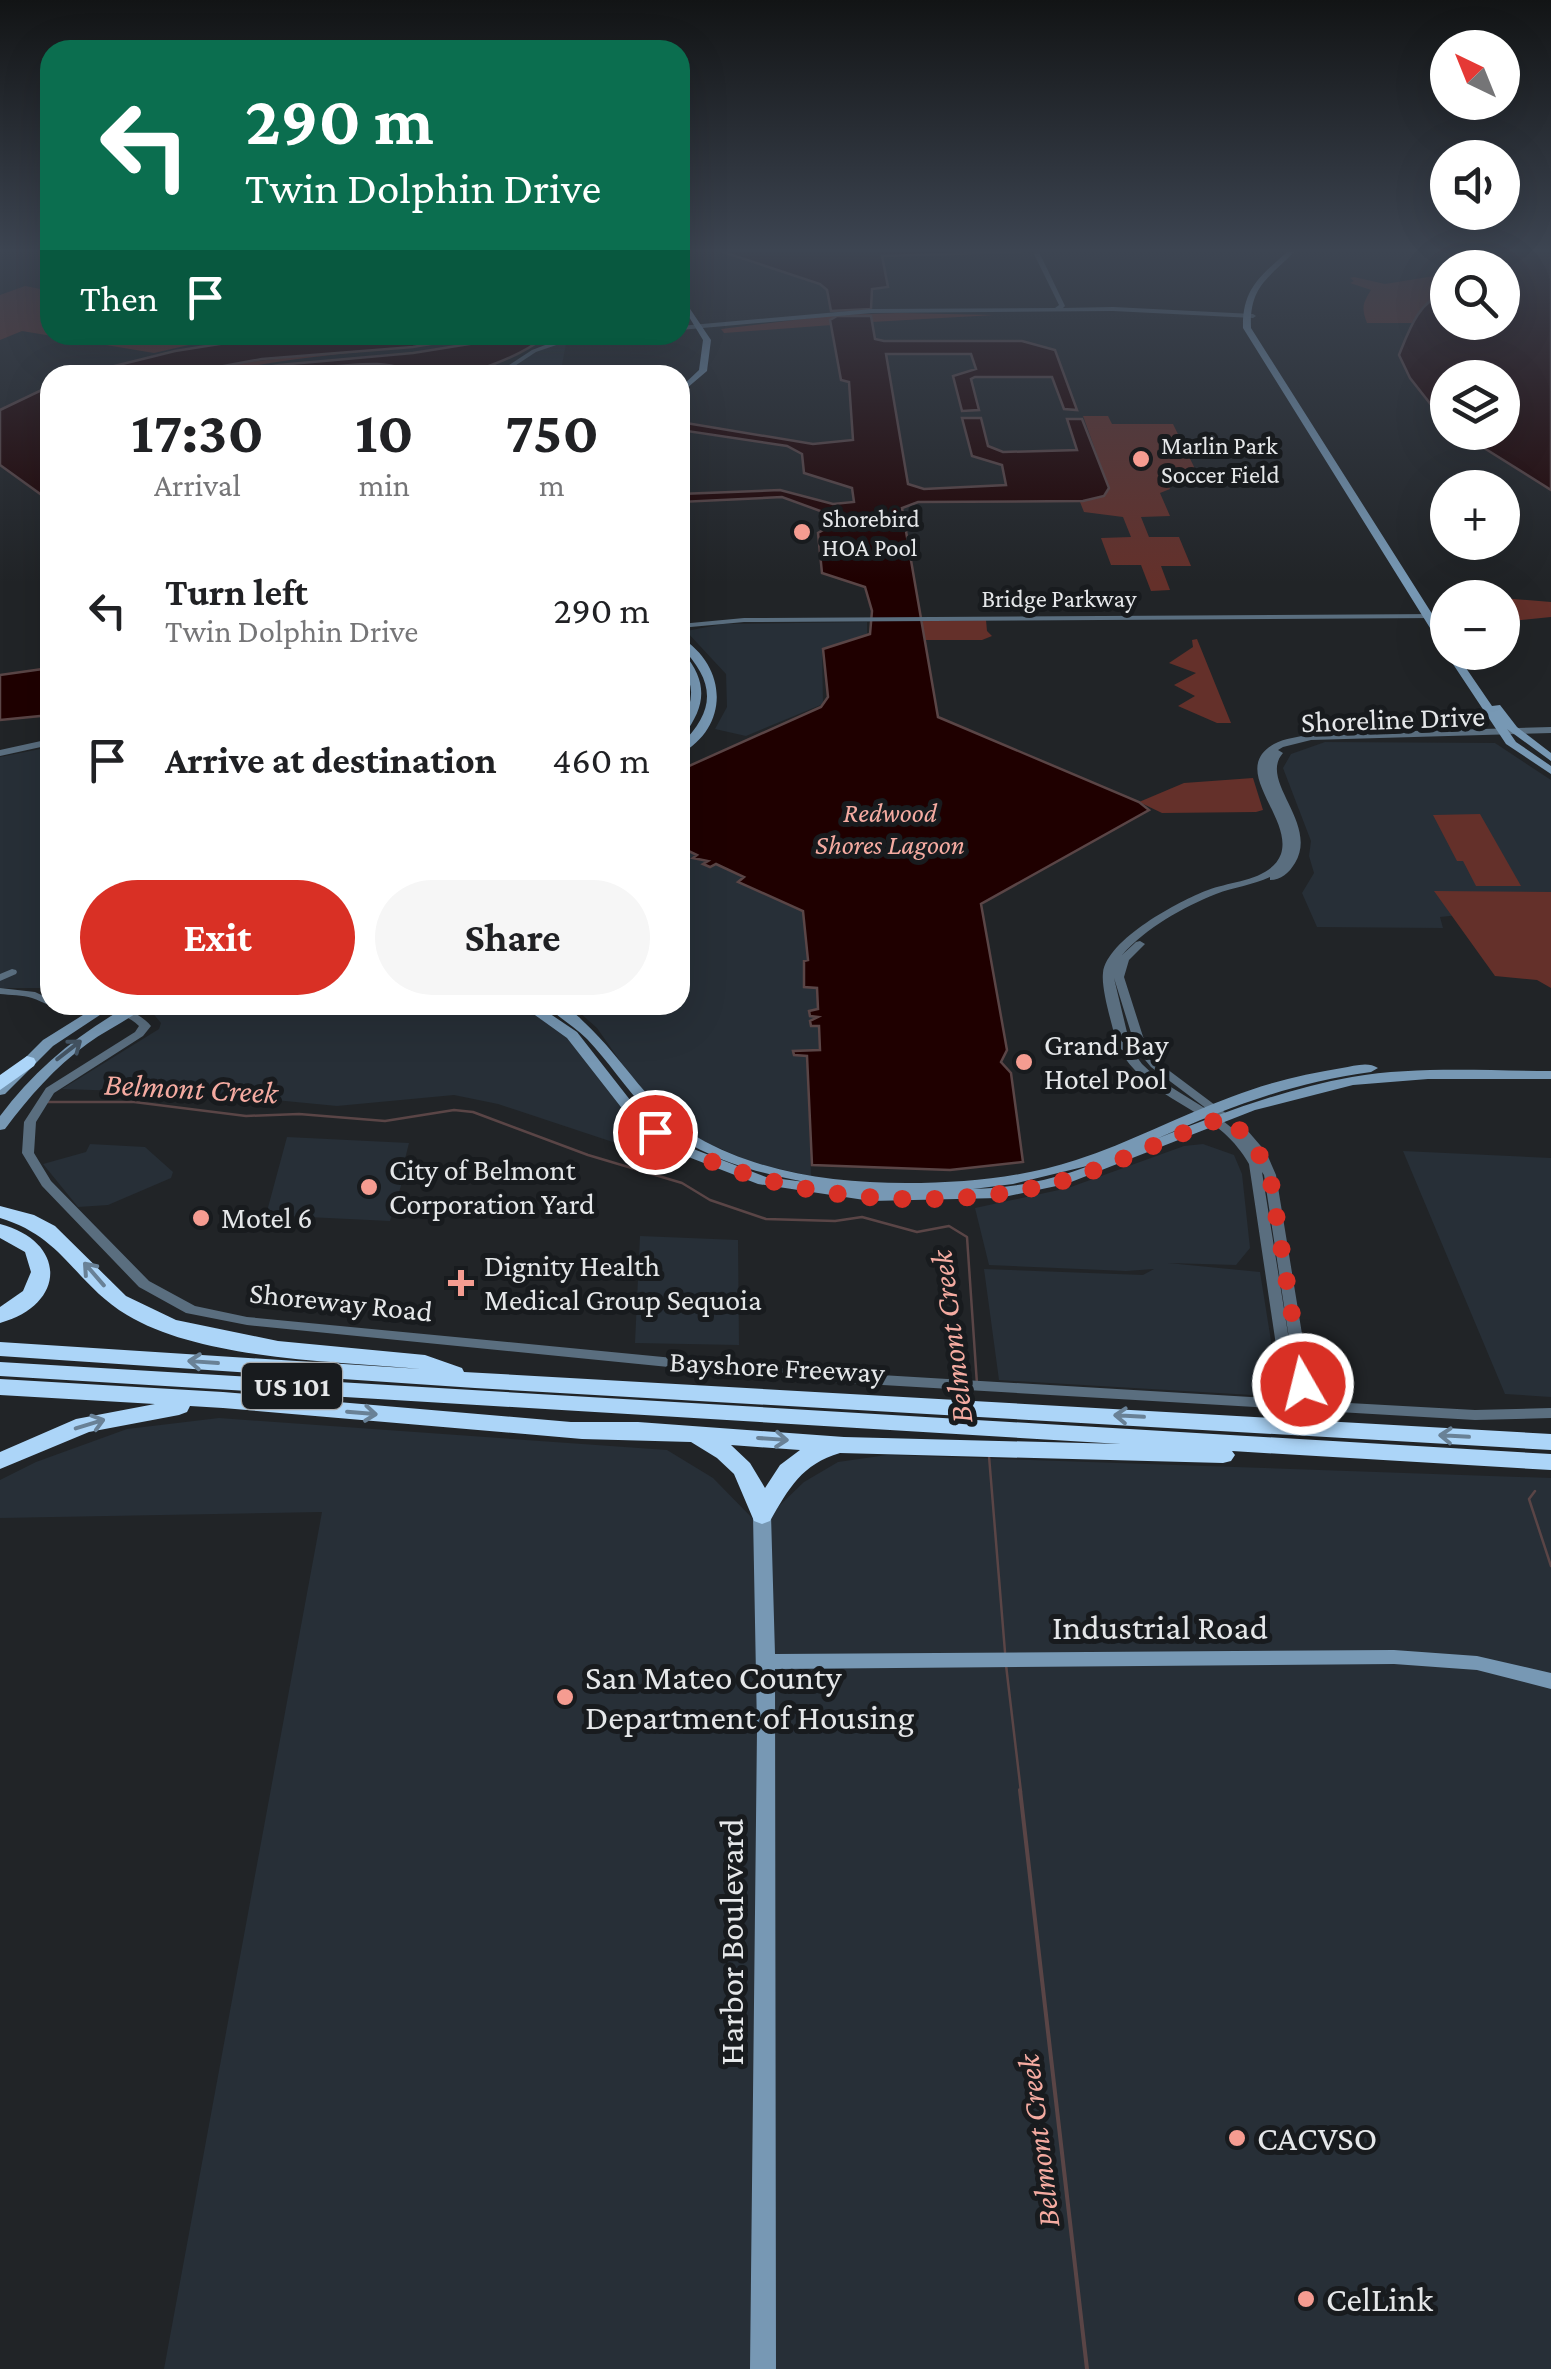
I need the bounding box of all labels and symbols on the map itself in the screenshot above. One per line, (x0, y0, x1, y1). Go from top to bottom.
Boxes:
north arrow (1430, 30, 1520, 120)
place label: Marlin Park Soccer Field (1161, 432, 1280, 488)
marker: Marlin Park Soccer Field (1130, 448, 1152, 470)
place label: Shorebird HOA Pool (822, 505, 920, 561)
marker: Shorebird HOA Pool (791, 521, 813, 543)
street label: Bridge Parkway (981, 585, 1137, 613)
street label: Shoreline Drive (1300, 699, 1486, 738)
water label: Redwood Shores Lagoon (815, 797, 965, 860)
place label: Grand Bay Hotel Pool (1044, 1028, 1169, 1095)
one-way arrow (55, 1039, 82, 1060)
marker: Grand Bay Hotel Pool (1013, 1051, 1035, 1073)
water label: Belmont Creek (103, 1065, 281, 1111)
pin (613, 1090, 698, 1175)
place label: City of Belmont Corporation Yard (389, 1153, 595, 1221)
marker: City of Belmont Corporation Yard (358, 1176, 380, 1198)
place label: Motel 6 (221, 1201, 312, 1234)
marker: Motel 6 (190, 1207, 212, 1229)
water label: Belmont Creek (922, 1247, 979, 1425)
place label: Dignity Health Medical Group Sequoia (484, 1249, 762, 1317)
one-way arrow (82, 1262, 105, 1287)
marker: Dignity Health Medical Group Sequoia (448, 1270, 474, 1296)
street label: Shoreway Road (248, 1275, 435, 1329)
position arrow (1251, 1332, 1355, 1436)
street label: Bayshore Freeway (668, 1344, 886, 1390)
one-way arrow (188, 1352, 220, 1371)
road number: US 101 (242, 1363, 342, 1409)
one-way arrow (345, 1403, 377, 1422)
one-way arrow (1114, 1407, 1146, 1426)
one-way arrow (74, 1414, 105, 1432)
one-way arrow (1438, 1426, 1470, 1445)
one-way arrow (756, 1429, 789, 1448)
street label: Industrial Road (1052, 1608, 1268, 1647)
place label: San Mateo County Department of Housing (585, 1658, 915, 1737)
marker: San Mateo County Department of Housing (554, 1686, 576, 1708)
street label: Harbor Boulevard (712, 1818, 751, 2066)
water label: Belmont Creek (1009, 2051, 1066, 2229)
place label: CACVSO (1257, 2119, 1377, 2158)
marker: CACVSO (1226, 2127, 1248, 2149)
place label: CelLink (1326, 2280, 1433, 2319)
marker: CelLink (1295, 2288, 1317, 2310)

